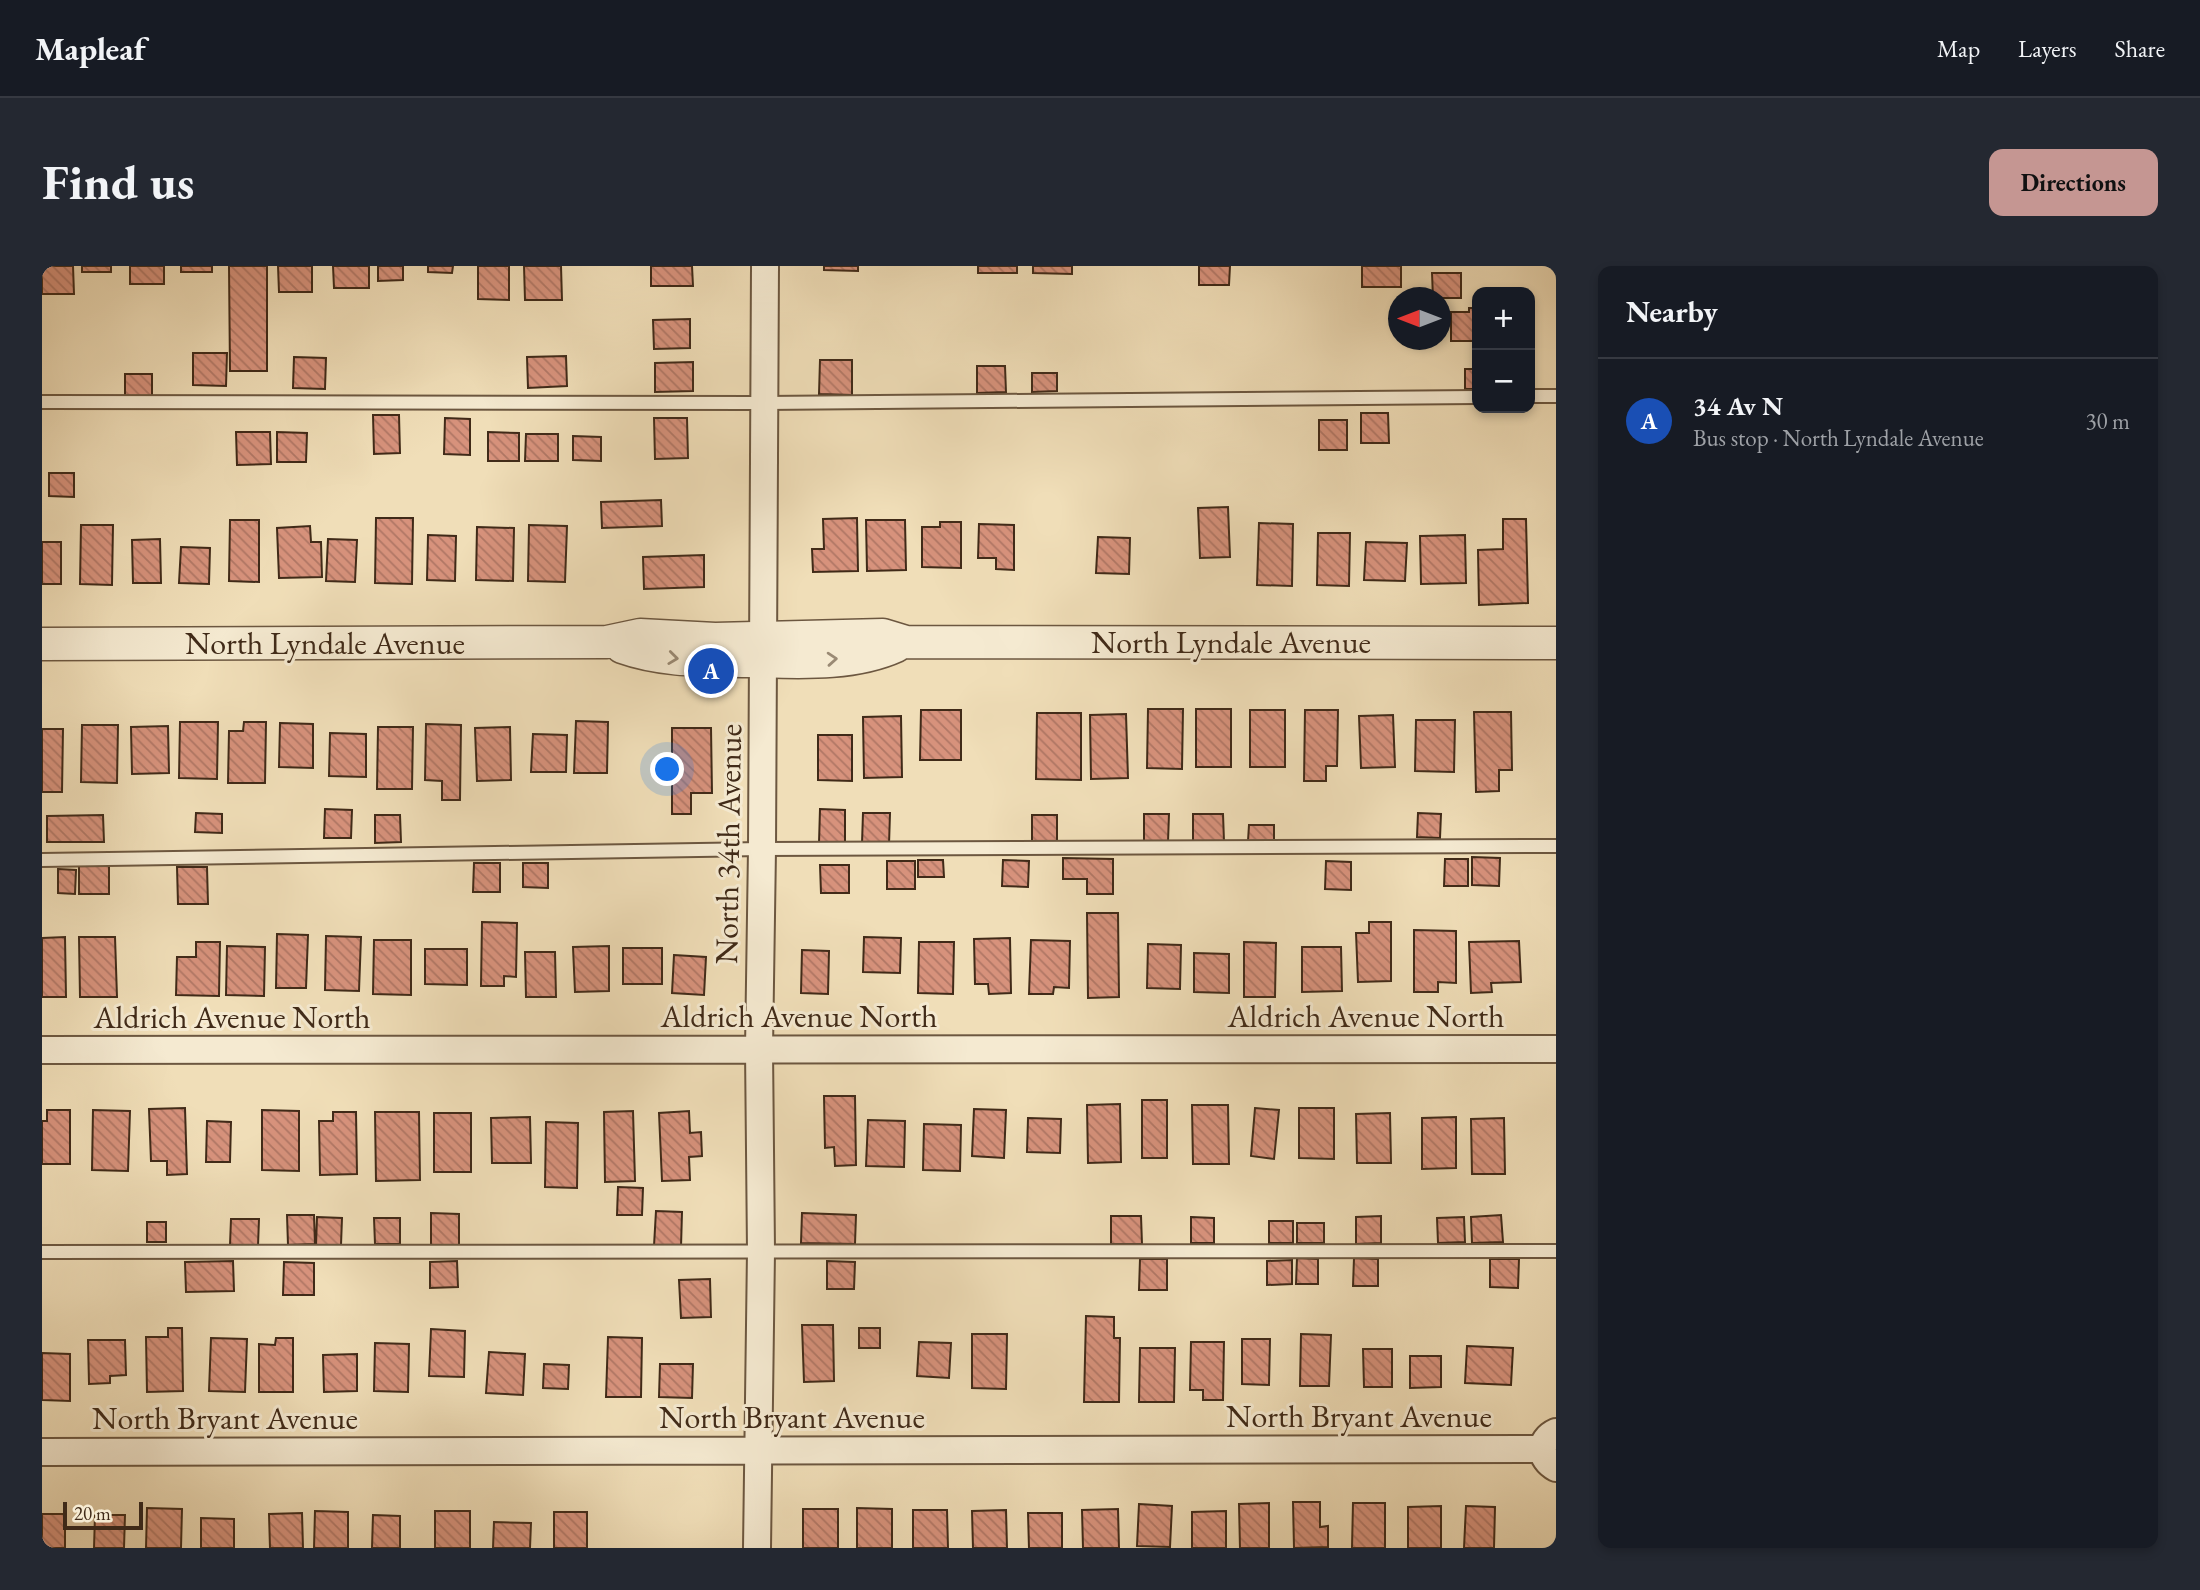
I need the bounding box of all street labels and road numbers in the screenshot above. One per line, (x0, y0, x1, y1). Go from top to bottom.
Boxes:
street label: North Lyndale Avenue (1091, 621, 1371, 663)
street label: North Lyndale Avenue (185, 622, 465, 664)
street label: North 34th Avenue (705, 724, 751, 964)
street label: Aldrich Avenue North (659, 995, 938, 1037)
street label: Aldrich Avenue North (1226, 995, 1505, 1037)
street label: Aldrich Avenue North (92, 996, 371, 1038)
street label: North Bryant Avenue (1226, 1395, 1492, 1437)
street label: North Bryant Avenue (659, 1396, 925, 1438)
street label: North Bryant Avenue (92, 1397, 358, 1439)

